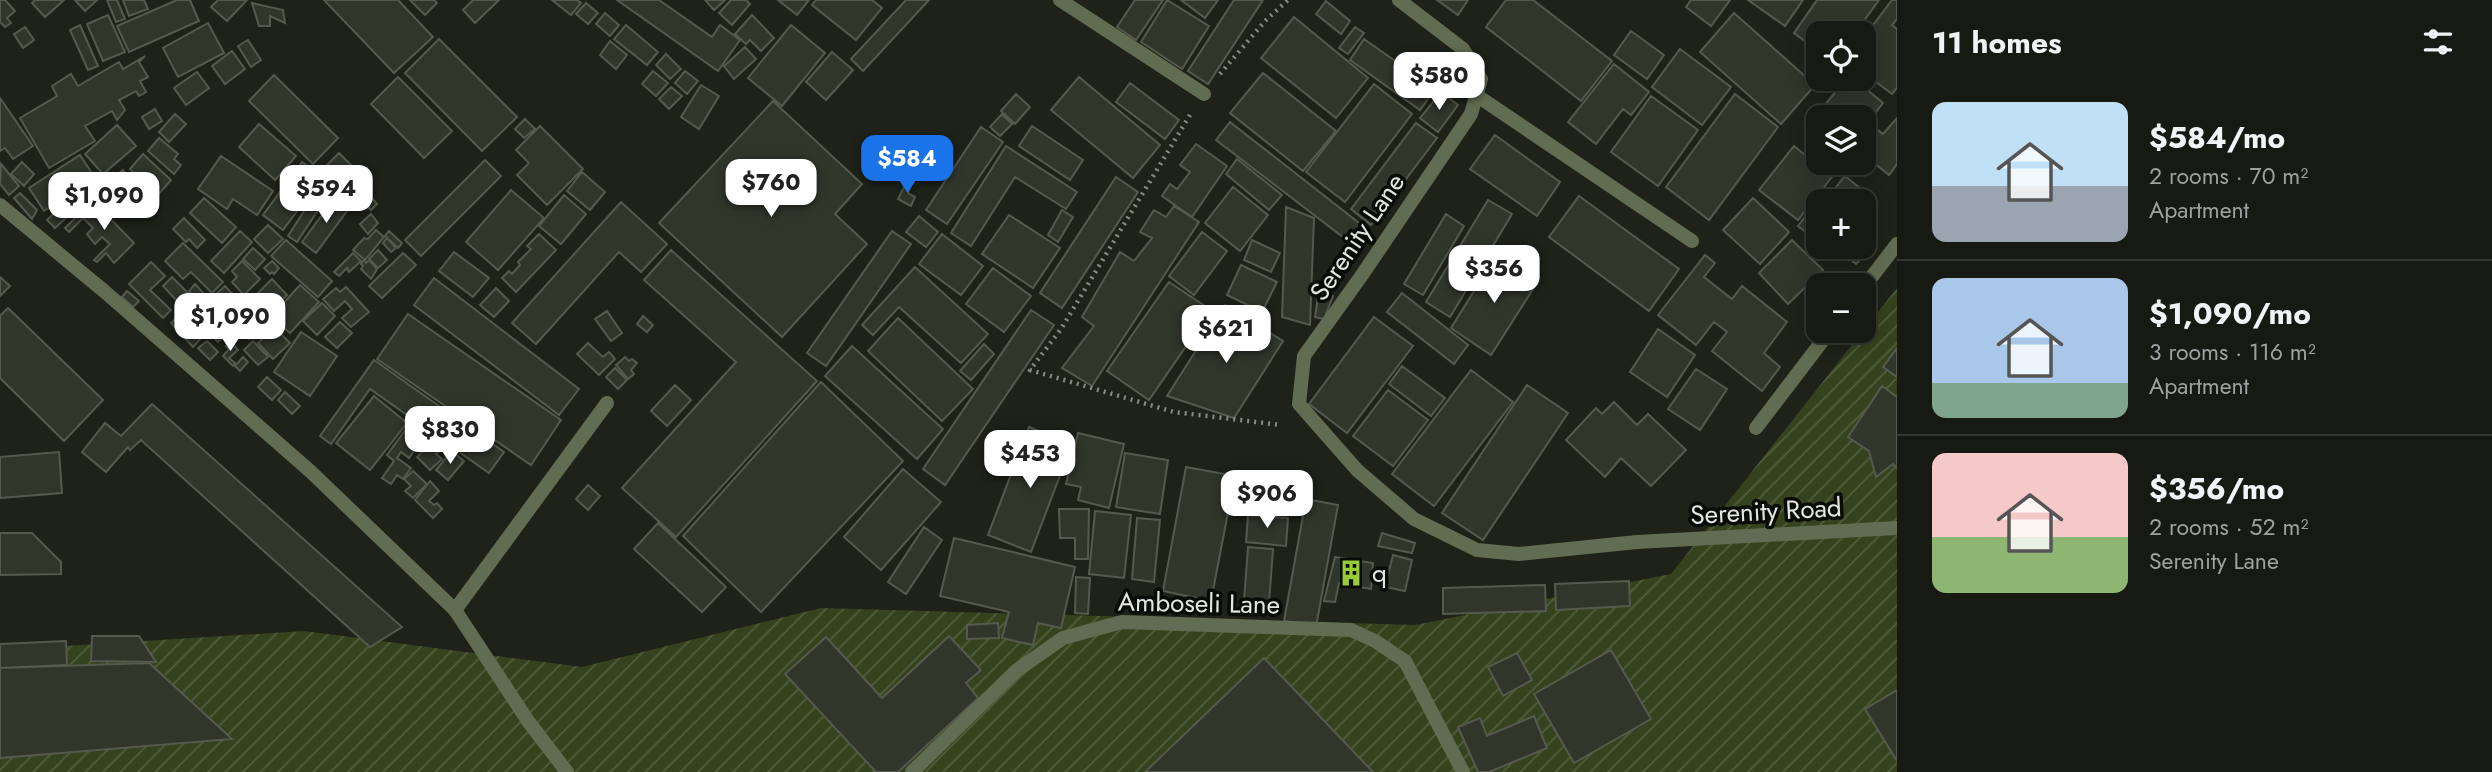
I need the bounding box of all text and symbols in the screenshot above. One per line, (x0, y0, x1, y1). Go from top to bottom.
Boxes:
map controls (1806, 21, 1876, 343)
button: locate (1806, 21, 1876, 91)
text: 11 homes (1932, 21, 2062, 64)
icon: filters (2419, 23, 2457, 61)
pin: $580 (1398, 52, 1480, 112)
text: $580 (1410, 58, 1468, 92)
button: layers (1806, 105, 1876, 175)
text: $584/mo (2149, 116, 2285, 159)
icon: home (1988, 130, 2072, 214)
pin: $584 (866, 136, 948, 195)
text: $584 (877, 141, 937, 175)
text: 2 rooms · 70 m² (2149, 159, 2308, 193)
pin: $760 (730, 160, 812, 219)
text: $760 (742, 165, 800, 199)
pin: $594 (285, 166, 367, 225)
street label: Serenity Lane (1300, 166, 1414, 308)
text: $594 (296, 171, 356, 205)
pin: $1,090 (47, 173, 161, 232)
text: $1,090 (64, 178, 144, 212)
button: + (1806, 189, 1876, 259)
text: Apartment (2149, 193, 2249, 227)
pin: $356 (1453, 246, 1535, 305)
text: $356 (1465, 251, 1523, 285)
button: − (1806, 273, 1876, 343)
text: $1,090/mo (2149, 292, 2311, 335)
pin: $1,090 (173, 294, 287, 353)
text: $1,090 (190, 299, 270, 333)
pin: $621 (1185, 306, 1267, 365)
icon: home (1988, 306, 2072, 390)
text: $621 (1198, 311, 1254, 345)
text: 3 rooms · 116 m² (2149, 335, 2316, 369)
text: Apartment (2149, 369, 2249, 403)
pin: $830 (409, 406, 491, 466)
text: $830 (421, 412, 479, 446)
pin: $453 (989, 430, 1071, 490)
text: $453 (1000, 436, 1060, 470)
text: $356/mo (2149, 467, 2284, 510)
pin: $906 (1226, 470, 1308, 530)
text: $906 (1237, 476, 1297, 510)
icon: home (1988, 481, 2072, 565)
street label: Serenity Road (1689, 488, 1843, 534)
text: 2 rooms · 52 m² (2149, 510, 2308, 544)
text: Serenity Lane (2149, 544, 2279, 578)
place label: q (1372, 554, 1387, 592)
building icon: q (1336, 558, 1366, 588)
street label: Amboseli Lane (1118, 583, 1280, 623)

